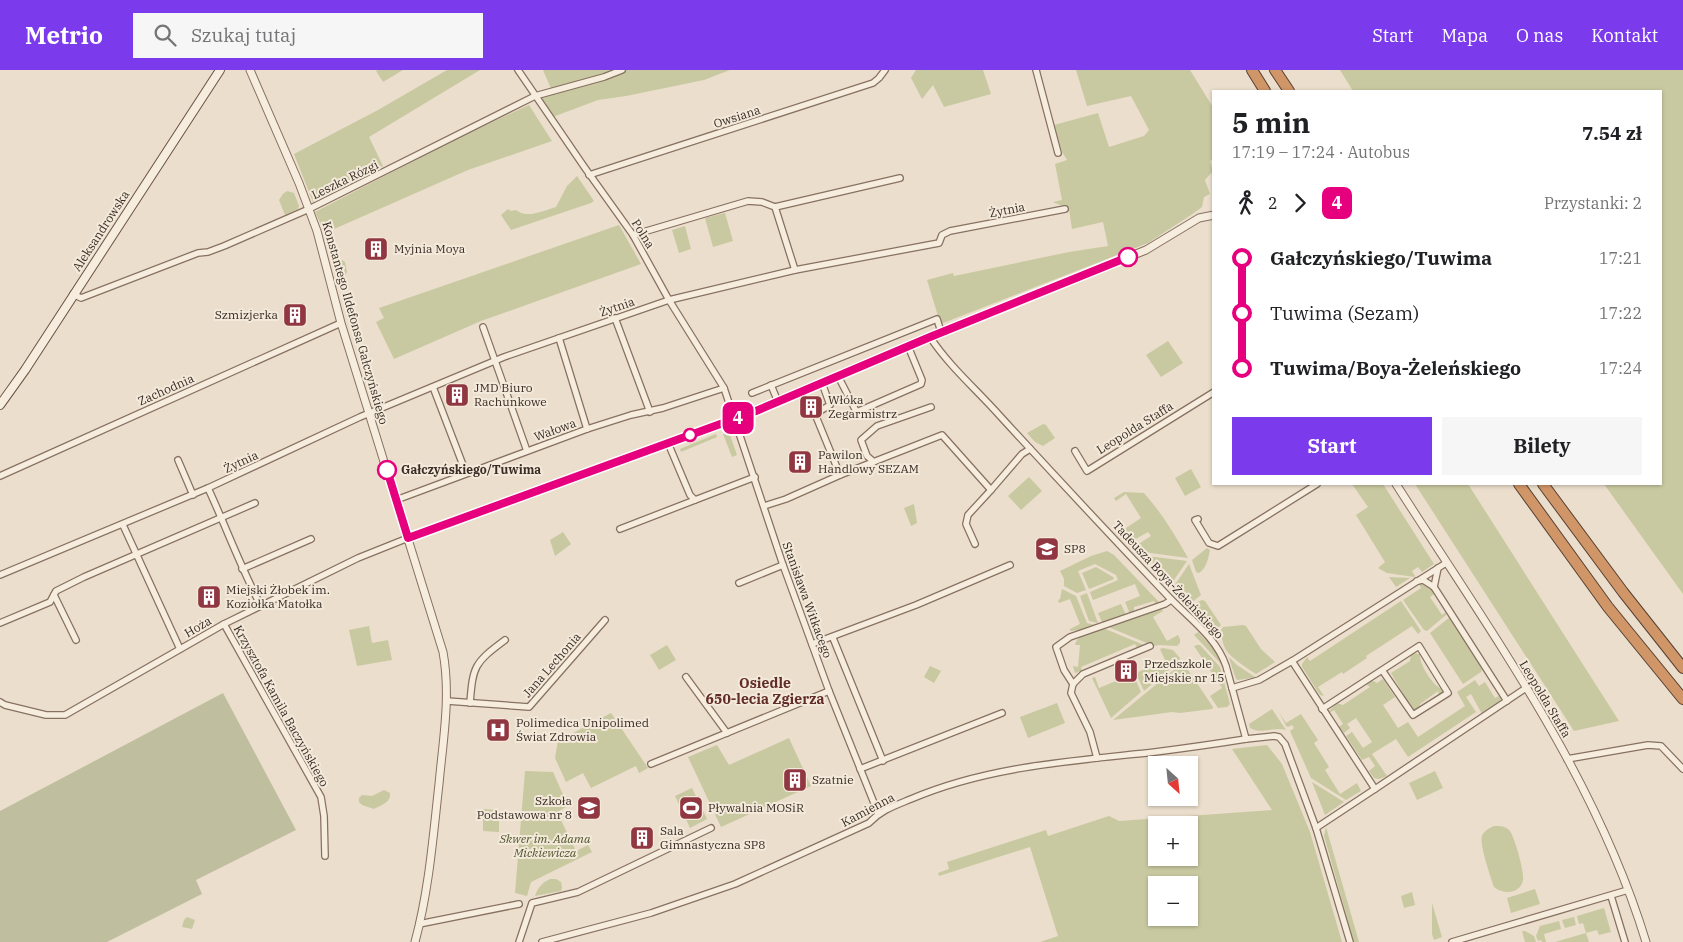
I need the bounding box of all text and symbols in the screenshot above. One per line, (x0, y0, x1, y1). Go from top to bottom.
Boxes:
search box (133, 13, 483, 58)
text: Metrio (25, 19, 103, 51)
icon: search (151, 21, 179, 49)
text: Szukaj tutaj (191, 23, 296, 47)
text: Start (1372, 24, 1413, 47)
text: Mapa (1441, 24, 1488, 47)
text: O nas (1516, 24, 1563, 47)
text: Kontakt (1591, 24, 1658, 47)
street label: Owsiana (712, 102, 763, 131)
text: 5 min (1232, 104, 1310, 141)
text: 7.54 zł (1582, 121, 1642, 145)
text: 17:19 – 17:24 · Autobus (1232, 142, 1410, 162)
street label: Leszka Rózgi (309, 157, 381, 202)
street label: Aleksandrowska (69, 187, 133, 274)
icon: walk (1232, 189, 1260, 217)
icon: forward (1286, 189, 1314, 217)
text: 4 (1332, 191, 1342, 214)
text: 2 (1268, 193, 1278, 213)
text: Przystanki: 2 (1544, 193, 1642, 213)
street label: Żytnia (988, 199, 1027, 220)
street label: Polna (629, 216, 658, 252)
street label: Konstantego Ildefonsa Gałczyńskiego (319, 220, 392, 426)
building icon: Myjnia Moya (363, 236, 389, 262)
place label: Myjnia Moya (394, 241, 466, 256)
text: Gałczyńskiego/Tuwima (1270, 246, 1492, 270)
unlabelled marker (1118, 247, 1138, 267)
text: 17:21 (1599, 248, 1642, 268)
street label: Żytnia (597, 293, 637, 320)
text: Tuwima (Sezam) (1270, 301, 1419, 325)
building icon: Szmizjerka (282, 302, 308, 328)
text: 17:22 (1599, 303, 1642, 323)
place label: Szmizjerka (215, 307, 278, 322)
text: Tuwima/Boya-Żeleńskiego (1270, 356, 1521, 380)
text: 17:24 (1599, 358, 1642, 378)
street label: Zachodnia (135, 370, 197, 409)
place label: JMD Biuro Rachunkowe (474, 380, 547, 409)
building icon: JMD Biuro Rachunkowe (444, 382, 470, 408)
place label: Włóka Zegarmistrz (828, 392, 897, 421)
building icon: Włóka Zegarmistrz (798, 394, 824, 420)
street label: Leopolda Staffa (1094, 398, 1176, 457)
line badge: 4 (722, 402, 754, 434)
text: 4 (733, 406, 743, 429)
street label: Wałowa (532, 415, 578, 444)
button: Start (1232, 417, 1432, 475)
button: Bilety (1442, 417, 1642, 475)
unlabelled marker (683, 428, 697, 442)
street label: Żytnia (221, 447, 261, 476)
place label: Pawilon Handlowy SEZAM (818, 447, 919, 476)
building icon: Pawilon Handlowy SEZAM (787, 449, 813, 475)
marker: Gałczyńskiego/Tuwima (377, 460, 397, 480)
place label: Gałczyńskiego/Tuwima (401, 462, 541, 477)
street label: Tadeusza Boya-Żeleńskiego (1110, 518, 1227, 642)
school or university icon: SP8 (1034, 536, 1060, 562)
street label: Stanisława Witkacego (779, 540, 836, 660)
place label: SP8 (1064, 541, 1086, 556)
place label: Miejski Żłobek im. Koziołka Matołka (226, 582, 330, 611)
building icon: Miejski Żłobek im. Koziołka Matołka (196, 584, 222, 610)
street label: Hoża (182, 613, 214, 640)
street label: Krzysztofa Kamila Baczyńskiego (231, 622, 332, 789)
street label: Jana Lechonia (519, 629, 584, 700)
place label: Przedszkole Miejskie nr 15 (1144, 656, 1224, 685)
street label: Leopolda Staffa (1517, 657, 1575, 740)
building icon: Przedszkole Miejskie nr 15 (1113, 658, 1139, 684)
district label: Osiedle 650-lecia Zgierza (706, 674, 824, 708)
place label: Polimedica Unipolimed Świat Zdrowia (516, 715, 649, 744)
hospital icon: Polimedica Unipolimed Świat Zdrowia (485, 717, 511, 743)
north arrow (1148, 756, 1198, 806)
map controls (1148, 756, 1198, 926)
building icon: Szatnie (782, 767, 808, 793)
place label: Szatnie (812, 772, 854, 787)
street label: Kamienna (838, 789, 897, 830)
place label: Szkoła Podstawowa nr 8 (477, 793, 572, 822)
school or university icon: Szkoła Podstawowa nr 8 (576, 795, 602, 821)
sports icon: Pływalnia MOSiR (678, 795, 704, 821)
place label: Pływalnia MOSiR (708, 800, 804, 815)
button: + (1148, 816, 1198, 866)
place label: Sala Gimnastyczna SP8 (660, 823, 765, 852)
building icon: Sala Gimnastyczna SP8 (629, 825, 655, 851)
park label: Skwer im. Adama Mickiewicza (499, 831, 591, 860)
button: − (1148, 876, 1198, 926)

